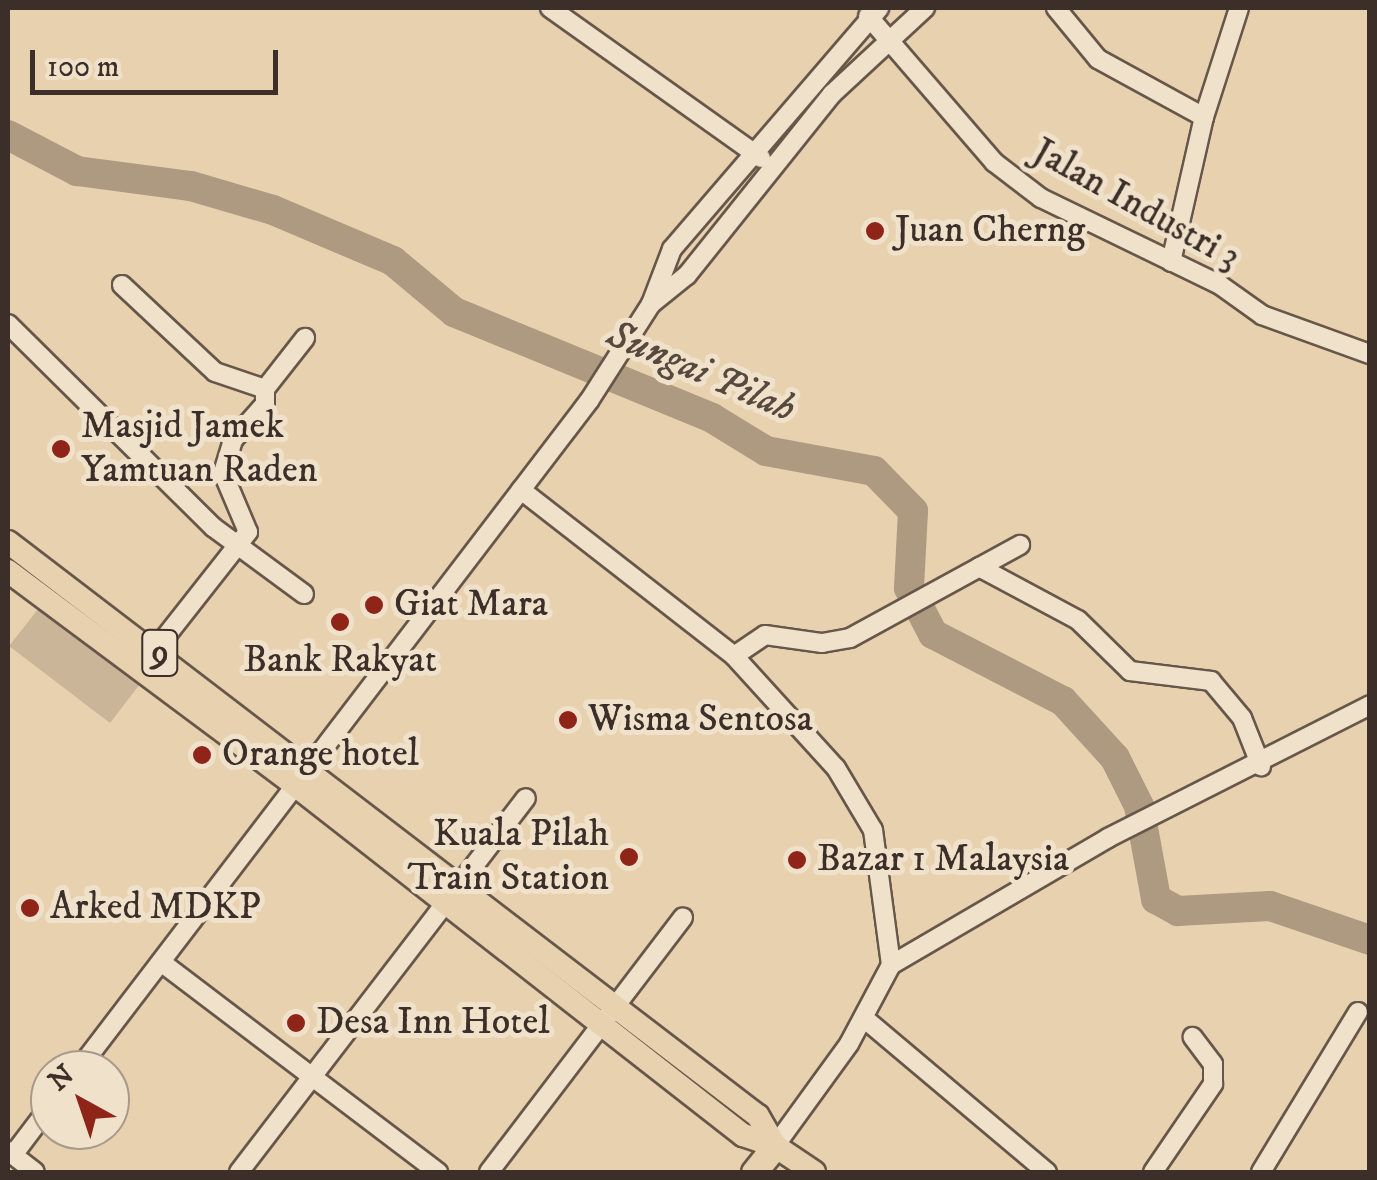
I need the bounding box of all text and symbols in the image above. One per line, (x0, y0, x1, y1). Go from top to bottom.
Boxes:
scale bar (35, 30, 282, 92)
text: 100 m (47, 49, 119, 86)
street label: Jalan Industri 3 (1024, 129, 1248, 281)
place label: Juan Cherng (895, 208, 1085, 254)
marker: Juan Cherng (864, 220, 886, 242)
water label: Sungai Pilah (600, 311, 802, 433)
place label: Masjid Jamek Yamtuan Raden (81, 404, 318, 494)
marker: Masjid Jamek Yamtuan Raden (50, 438, 72, 460)
place label: Giat Mara (394, 582, 548, 628)
marker: Giat Mara (363, 594, 385, 616)
marker: Bank Rakyat (329, 611, 351, 633)
road number: 9 (140, 623, 180, 683)
place label: Bank Rakyat (243, 638, 437, 684)
place label: Wisma Sentosa (588, 697, 813, 743)
marker: Wisma Sentosa (557, 709, 579, 731)
place label: Orange hotel (222, 732, 419, 778)
marker: Orange hotel (191, 744, 213, 766)
place label: Kuala Pilah Train Station (407, 812, 609, 902)
place label: Bazar 1 Malaysia (817, 837, 1069, 883)
marker: Kuala Pilah Train Station (618, 846, 640, 868)
marker: Bazar 1 Malaysia (786, 849, 808, 871)
place label: Arked MDKP (50, 885, 261, 931)
marker: Arked MDKP (19, 897, 41, 919)
place label: Desa Inn Hotel (316, 1000, 550, 1046)
marker: Desa Inn Hotel (285, 1012, 307, 1034)
north arrow (30, 1050, 130, 1150)
text: N (42, 1057, 82, 1099)

